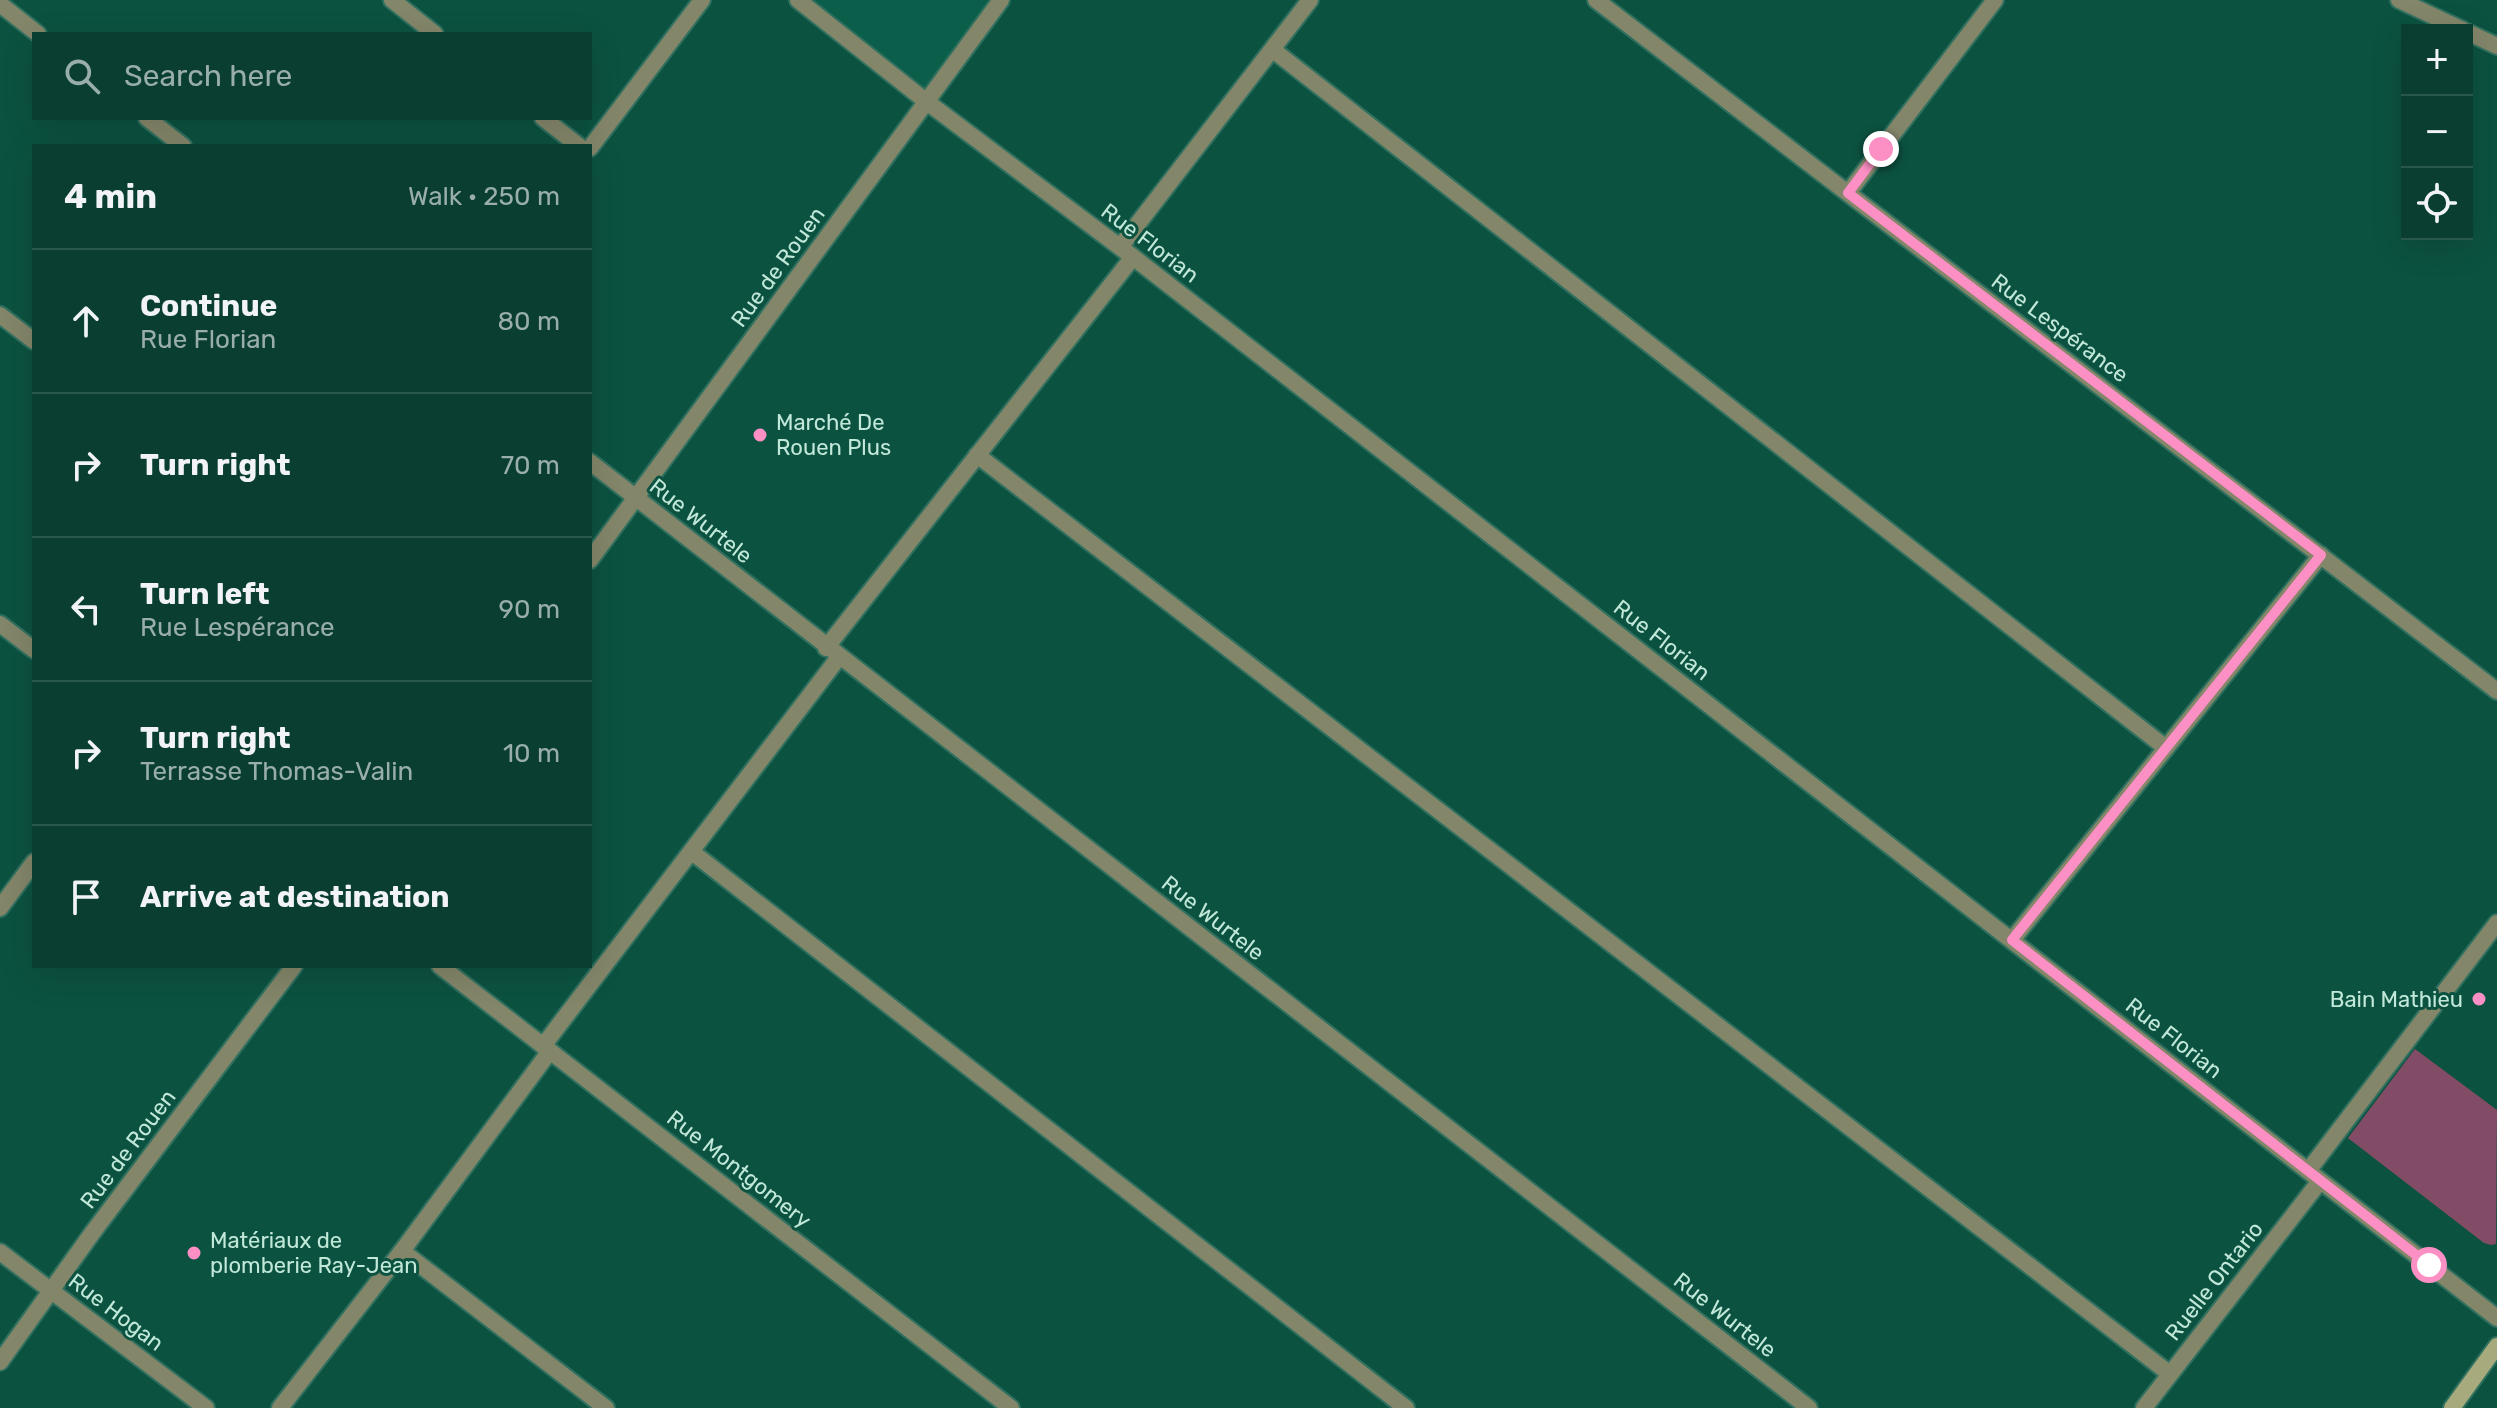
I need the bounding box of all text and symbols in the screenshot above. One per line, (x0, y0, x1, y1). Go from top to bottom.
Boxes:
map controls (2401, 24, 2473, 240)
button: + (2401, 24, 2473, 96)
search box (32, 32, 592, 120)
icon: search (60, 54, 104, 98)
text: Search here (124, 58, 292, 94)
button: − (2401, 96, 2473, 168)
route end (1863, 131, 1899, 167)
button: locate (2401, 168, 2473, 240)
text: 4 min (64, 176, 157, 217)
text: Walk · 250 m (408, 181, 560, 212)
street label: Rue Florian (1096, 198, 1204, 288)
street label: Rue de Rouen (725, 202, 831, 332)
street label: Rue Lespérance (1986, 268, 2134, 388)
text: Continue (140, 288, 277, 324)
icon: ahead (64, 299, 108, 343)
text: 80 m (497, 306, 560, 337)
text: Rue Florian (140, 324, 276, 355)
place label: Marché De Rouen Plus (776, 409, 891, 461)
marker: Marché De Rouen Plus (751, 426, 769, 444)
icon: right (64, 443, 108, 487)
text: Turn right (140, 447, 291, 483)
text: 70 m (501, 450, 560, 481)
street label: Rue Wurtele (644, 473, 758, 569)
text: Turn left (140, 576, 270, 612)
icon: left (64, 587, 108, 631)
text: 90 m (499, 594, 560, 625)
street label: Rue Florian (1608, 594, 1716, 686)
text: Rue Lespérance (140, 612, 335, 643)
text: Turn right (140, 720, 291, 756)
icon: right (64, 731, 108, 775)
text: 10 m (503, 738, 560, 769)
text: Terrasse Thomas-Valin (140, 756, 413, 787)
street label: Rue Wurtele (1156, 870, 1270, 966)
icon: arrive (64, 875, 108, 919)
text: Arrive at destination (140, 879, 450, 915)
place label: Bain Mathieu (2330, 986, 2463, 1013)
marker: Bain Mathieu (2470, 990, 2488, 1008)
street label: Rue Florian (2120, 992, 2228, 1084)
street label: Rue de Rouen (74, 1084, 182, 1214)
street label: Rue Montgomery (662, 1104, 816, 1234)
street label: Ruelle Ontario (2159, 1216, 2269, 1346)
place label: Matériaux de plomberie Ray-Jean (210, 1227, 418, 1279)
marker: Matériaux de plomberie Ray-Jean (185, 1244, 203, 1262)
route start (2411, 1247, 2447, 1283)
street label: Rue Hogan (63, 1267, 169, 1357)
street label: Rue Wurtele (1668, 1267, 1782, 1363)

